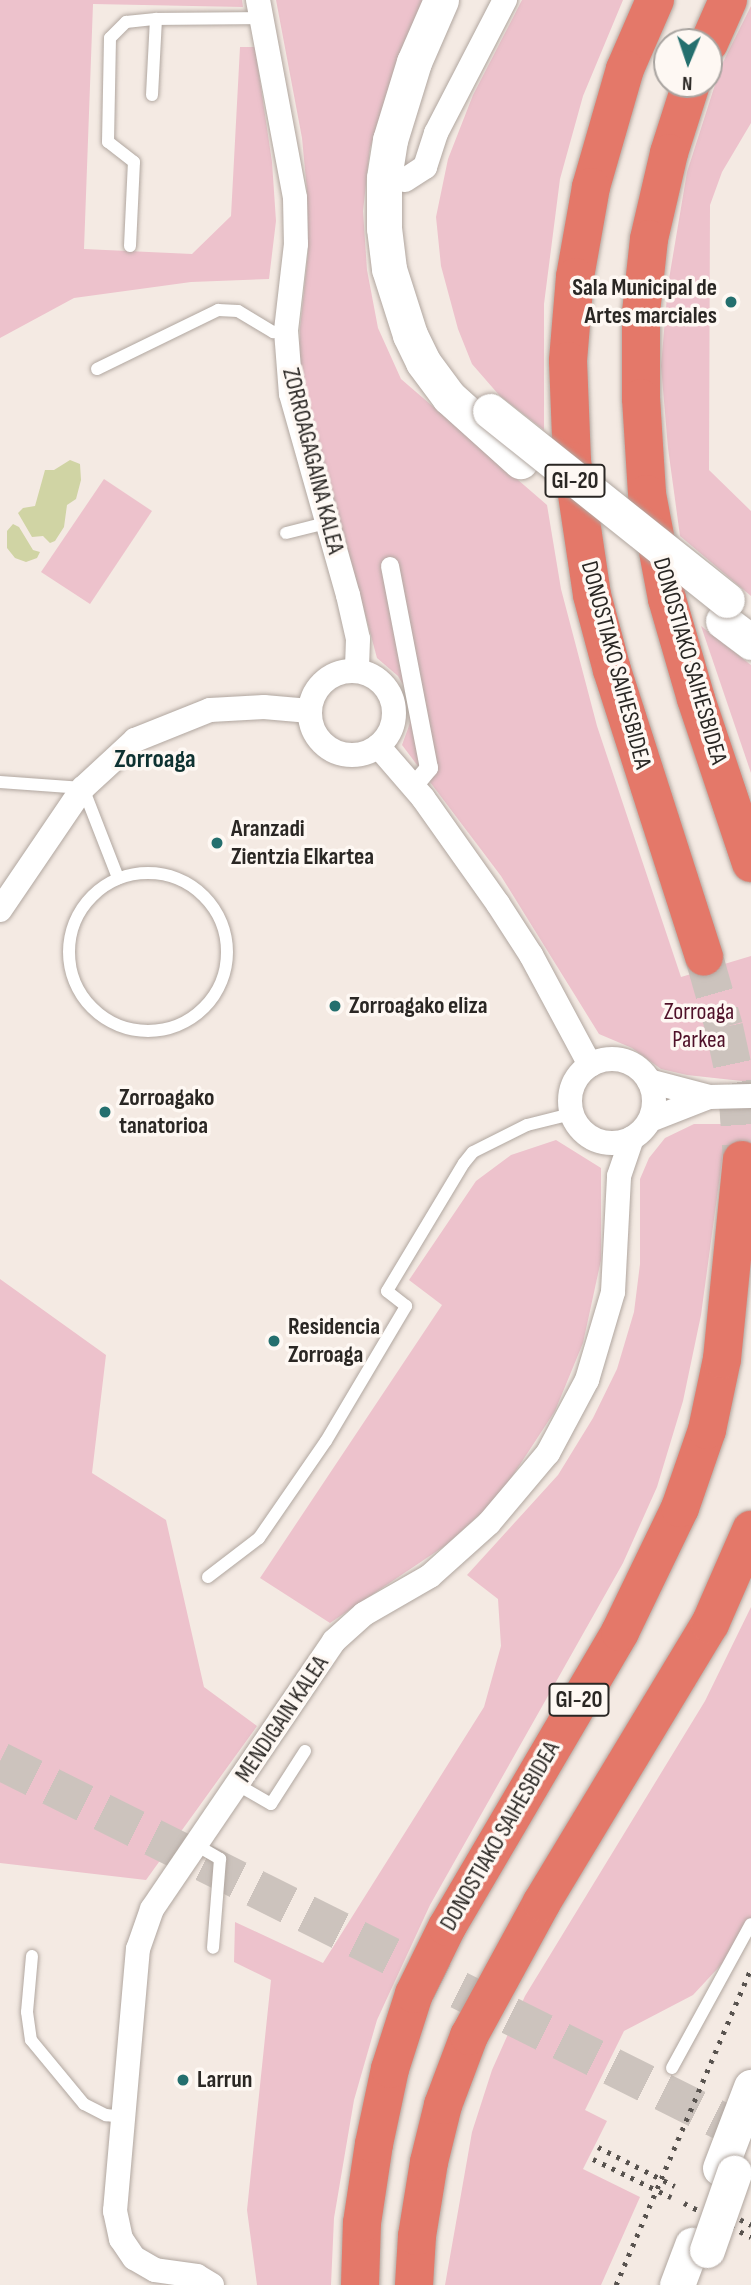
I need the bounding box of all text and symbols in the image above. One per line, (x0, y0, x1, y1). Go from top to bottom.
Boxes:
north arrow (653, 28, 723, 98)
text: N (682, 71, 693, 94)
place label: Sala Municipal de Artes marciales (572, 274, 717, 330)
marker: Sala Municipal de Artes marciales (723, 294, 739, 310)
street label: ZORROAGAGAINA KALEA (276, 365, 350, 557)
road number: GI-20 (544, 461, 606, 500)
street label: DONOSTIAKO SAIHESBIDEA (647, 554, 733, 768)
street label: DONOSTIAKO SAIHESBIDEA (574, 558, 658, 772)
district label: Zorroaga (114, 744, 196, 776)
place label: Aranzadi Zientzia Elkartea (231, 815, 374, 871)
marker: Aranzadi Zientzia Elkartea (209, 835, 225, 851)
place label: Zorroagako eliza (349, 992, 487, 1020)
marker: Zorroagako eliza (327, 998, 343, 1014)
park label: Zorroaga Parkea (664, 998, 734, 1054)
place label: Zorroagako tanatorioa (119, 1084, 214, 1140)
marker: Zorroagako tanatorioa (97, 1104, 113, 1120)
place label: Residencia Zorroaga (288, 1313, 380, 1369)
marker: Residencia Zorroaga (266, 1333, 282, 1349)
street label: MENDIGAIN KALEA (229, 1650, 335, 1788)
road number: GI-20 (548, 1680, 610, 1720)
street label: DONOSTIAKO SAIHESBIDEA (434, 1736, 566, 1936)
place label: Larrun (197, 2066, 252, 2094)
marker: Larrun (175, 2072, 191, 2088)

